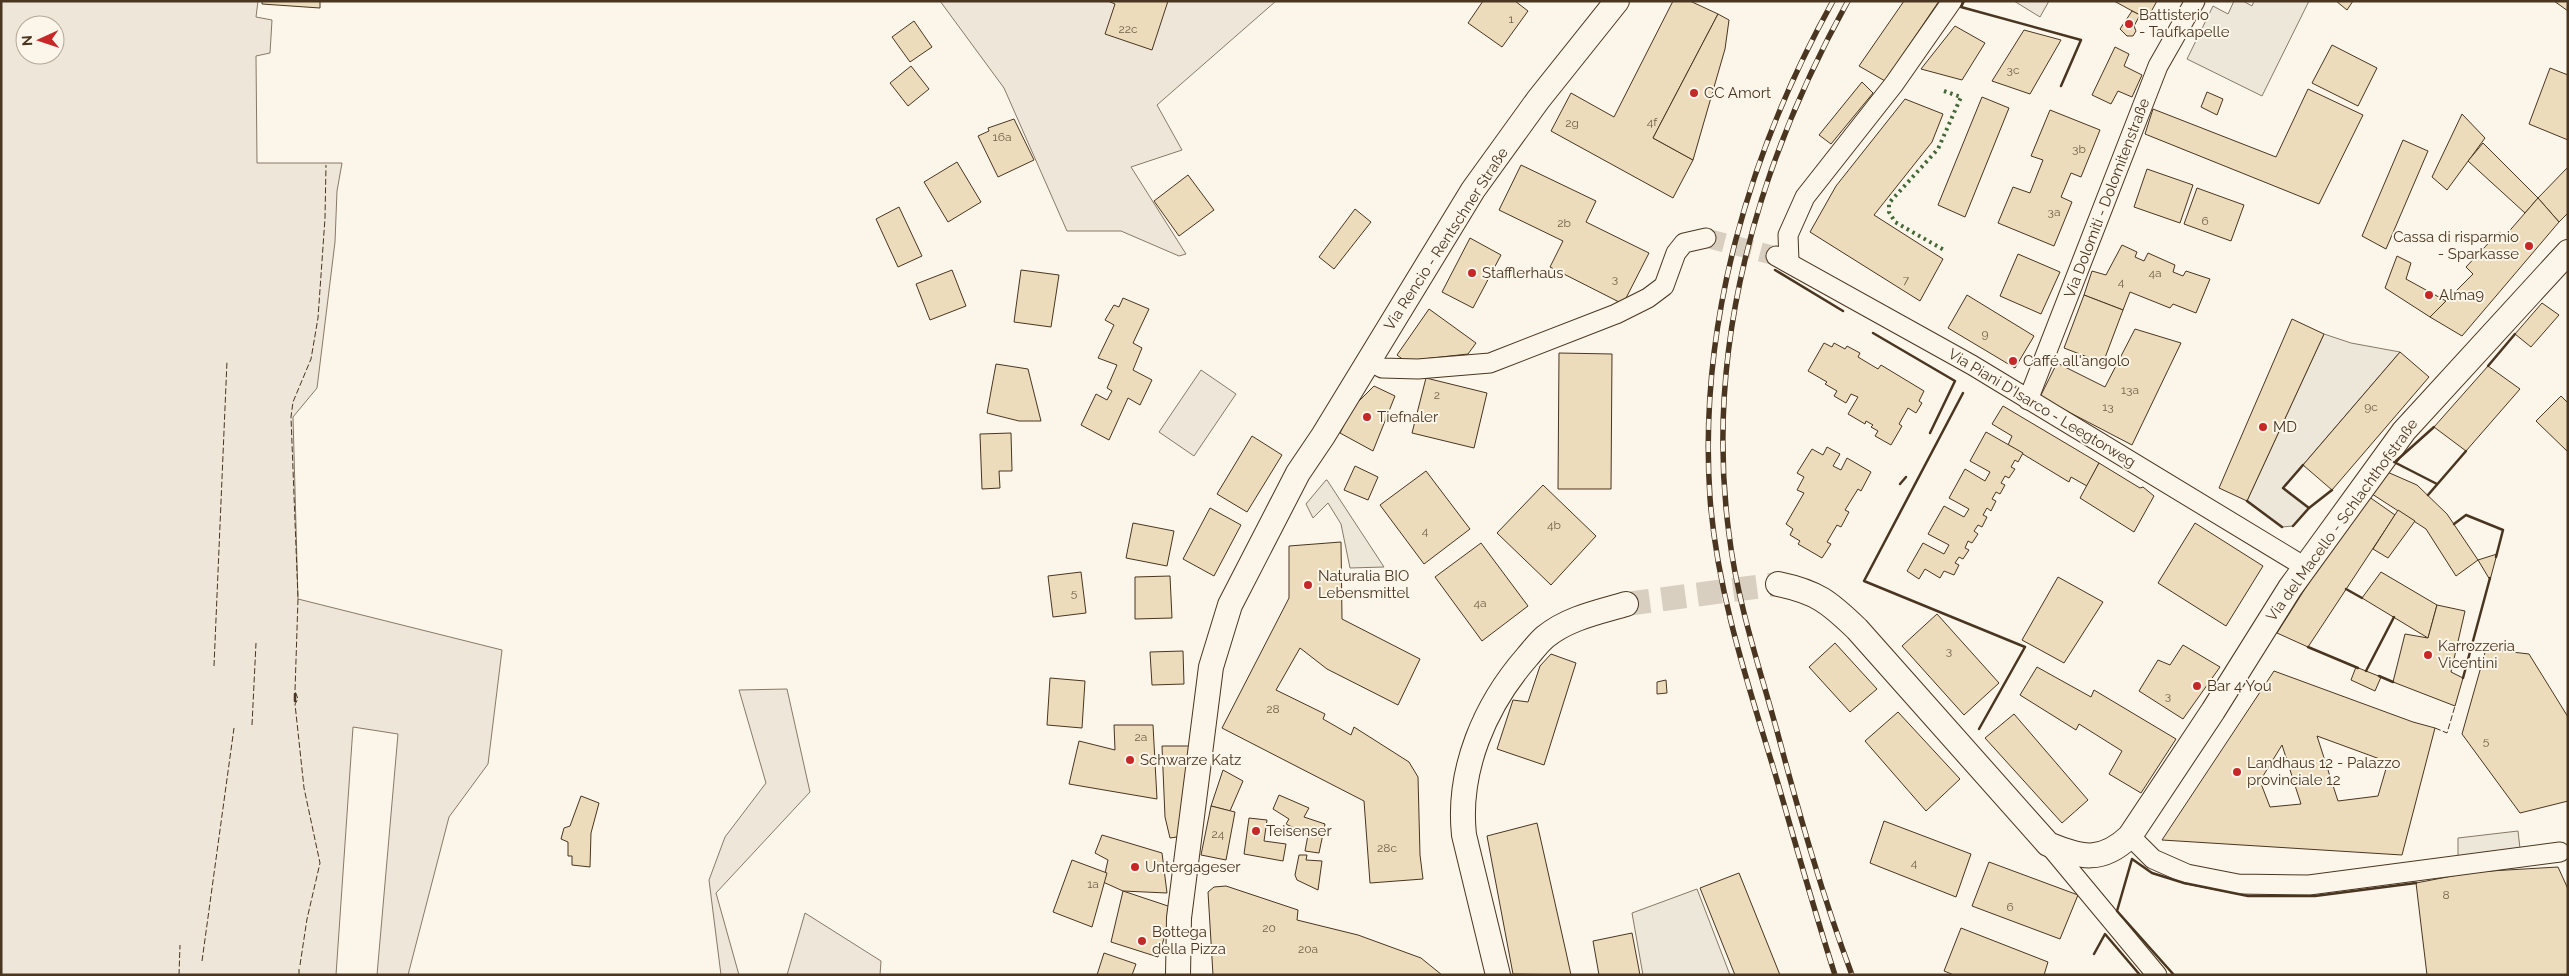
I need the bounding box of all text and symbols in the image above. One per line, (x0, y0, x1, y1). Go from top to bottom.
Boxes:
place label: Battisterio - Taufkapelle (2139, 6, 2230, 41)
house number: 1 (1508, 12, 1514, 26)
north arrow (15, 15, 65, 65)
marker: Battisterio - Taufkapelle (2123, 18, 2135, 30)
house number: 22c (1118, 22, 1138, 36)
text: N (19, 35, 35, 46)
house number: 3c (2007, 63, 2020, 77)
place label: CC Amort (1704, 84, 1771, 102)
marker: CC Amort (1688, 87, 1700, 99)
street label: Via Dolomiti - Dolomitenstraße (2061, 95, 2154, 300)
house number: 4f (1647, 115, 1658, 129)
house number: 2g (1565, 116, 1579, 130)
house number: 16a (993, 130, 1011, 144)
house number: 3b (2072, 142, 2086, 156)
street label: Via Rencio - Rentschner Straße (1380, 144, 1512, 334)
house number: 3a (2048, 205, 2060, 219)
house number: 6 (2201, 214, 2209, 228)
house number: 2b (1557, 216, 1571, 230)
place label: Cassa di risparmio - Sparkasse (2393, 228, 2519, 263)
marker: Cassa di risparmio - Sparkasse (2523, 240, 2535, 252)
place label: Stafflerhaus (1482, 264, 1564, 282)
house number: 4a (2148, 266, 2162, 280)
marker: Stafflerhaus (1466, 267, 1478, 279)
house number: 3 (1612, 272, 1618, 286)
house number: 7 (1903, 273, 1910, 287)
house number: 4 (2118, 275, 2125, 289)
place label: Alma9 (2439, 286, 2484, 304)
marker: Alma9 (2423, 289, 2435, 301)
house number: 9 (1981, 327, 1989, 341)
street label: Via Piani D'Isarco - Leegtorweg (1945, 345, 2139, 471)
place label: Caffé all'angolo (2023, 352, 2130, 370)
marker: Caffé all'angolo (2007, 355, 2019, 367)
house number: 13a (2121, 383, 2139, 397)
house number: 2 (1434, 388, 1440, 402)
house number: 13 (2102, 400, 2114, 414)
house number: 9c (2364, 400, 2378, 414)
place label: Tiefnaler (1377, 408, 1439, 426)
marker: Tiefnaler (1361, 411, 1373, 423)
street label: Via del Macello - Schlachthofstraße (2262, 415, 2422, 625)
place label: MD (2273, 418, 2297, 436)
marker: MD (2257, 421, 2269, 433)
house number: 4b (1547, 518, 1561, 532)
house number: 4 (1422, 524, 1429, 538)
place label: Naturalia BIO Lebensmittel (1318, 567, 1410, 602)
marker: Naturalia BIO Lebensmittel (1302, 579, 1314, 591)
house number: 5 (1071, 586, 1078, 600)
house number: 4a (1473, 596, 1487, 610)
place label: Karrozzeria Vicentini (2438, 637, 2515, 672)
house number: 3 (1946, 644, 1952, 658)
marker: Karrozzeria Vicentini (2422, 649, 2434, 661)
place label: Bar 4 You (2207, 677, 2272, 695)
marker: Bar 4 You (2191, 680, 2203, 692)
house number: 3 (2165, 689, 2171, 703)
house number: 28 (1266, 702, 1280, 716)
house number: 2a (1135, 730, 1147, 744)
house number: 5 (2483, 734, 2490, 748)
place label: Schwarze Katz (1140, 751, 1241, 769)
marker: Schwarze Katz (1124, 754, 1136, 766)
place label: Landhaus 12 - Palazzo provinciale 12 (2247, 754, 2400, 789)
marker: Landhaus 12 - Palazzo provinciale 12 (2231, 766, 2243, 778)
place label: Teisenser (1266, 822, 1332, 840)
marker: Teisenser (1250, 825, 1262, 837)
house number: 24 (1212, 827, 1225, 841)
house number: 28c (1377, 841, 1397, 855)
house number: 4 (1911, 856, 1918, 870)
place label: Untergageser (1145, 858, 1241, 876)
marker: Untergageser (1129, 861, 1141, 873)
house number: 1a (1087, 877, 1099, 891)
house number: 8 (2442, 888, 2450, 902)
house number: 6 (2006, 900, 2014, 914)
house number: 20 (1262, 921, 1276, 935)
place label: Bottega della Pizza (1152, 923, 1226, 958)
marker: Bottega della Pizza (1136, 935, 1148, 947)
house number: 20a (1298, 942, 1318, 956)

